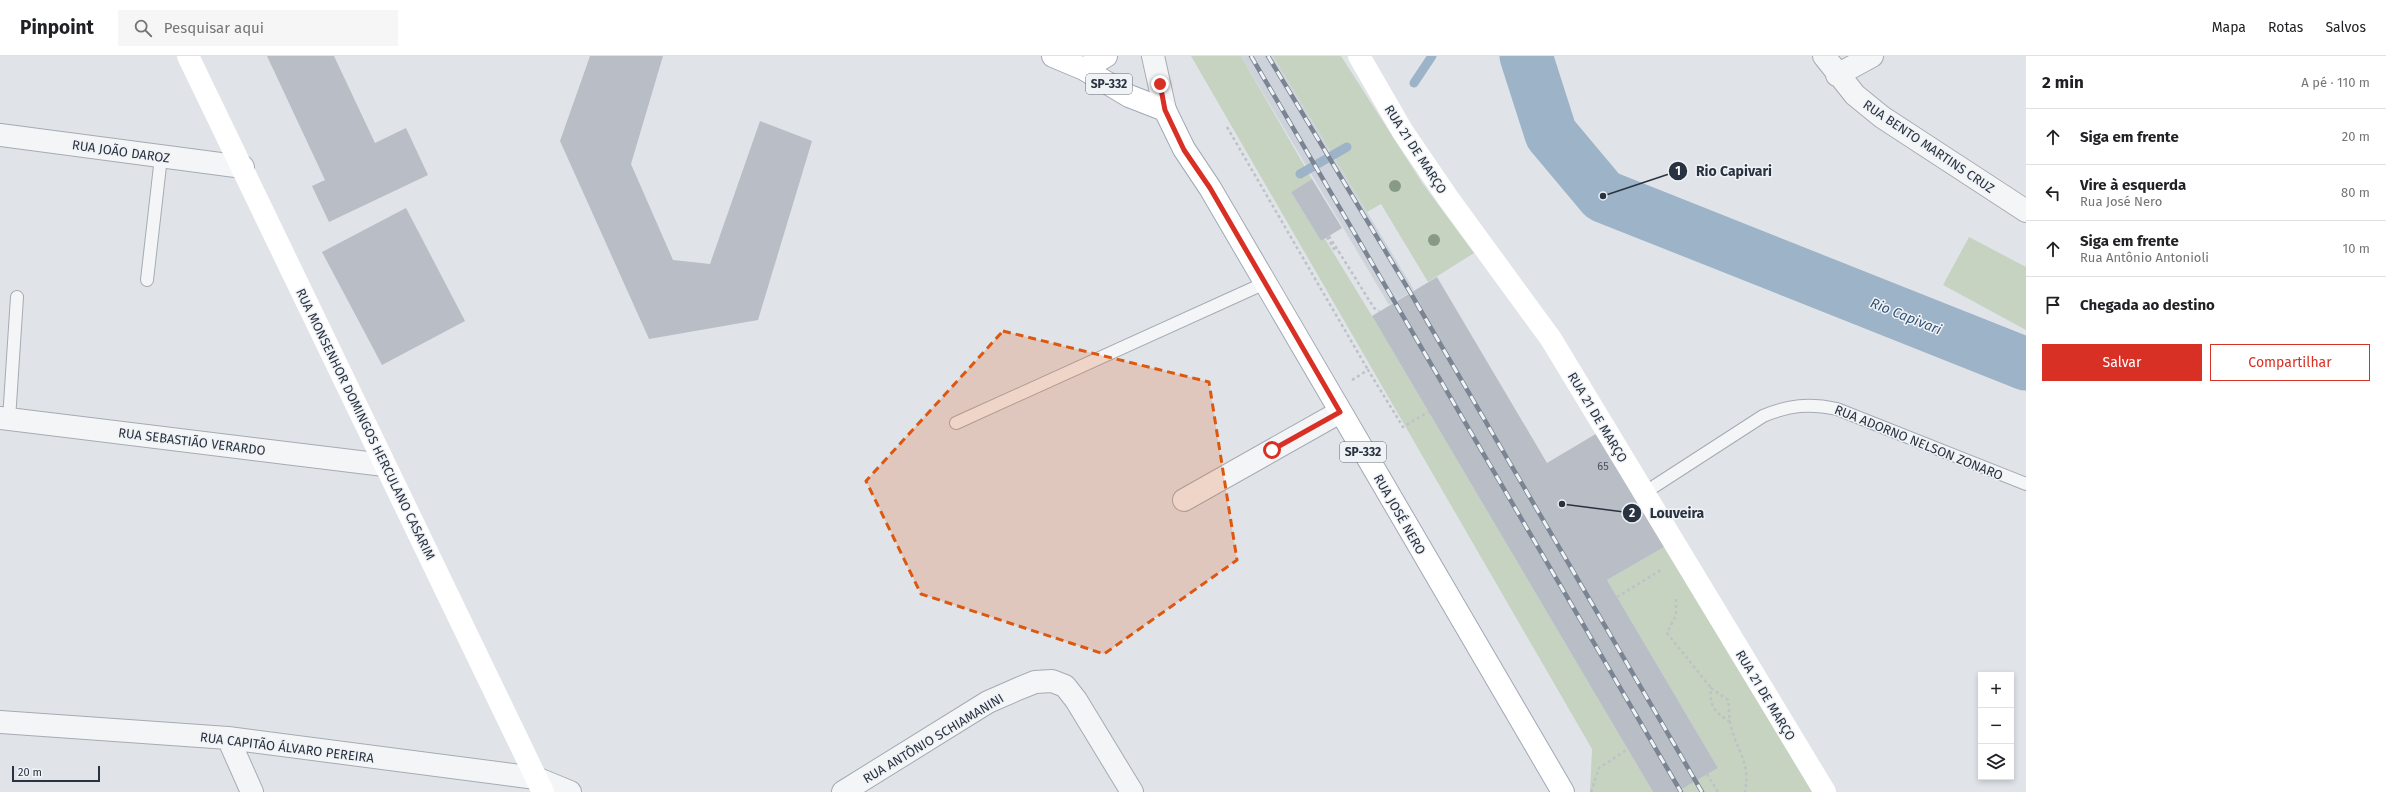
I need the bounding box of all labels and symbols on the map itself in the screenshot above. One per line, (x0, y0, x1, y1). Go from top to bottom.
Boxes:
road number: SP-332 (1086, 74, 1132, 94)
route end (1151, 75, 1169, 93)
street label: RUA BENTO MARTINS CRUZ (1860, 97, 1997, 196)
street label: RUA 21 DE MARÇO (1381, 102, 1450, 196)
street label: RUA JOÃO DAROZ (71, 137, 171, 166)
callout: Rio Capivari (1668, 158, 1780, 184)
text: Rio Capivari (1696, 163, 1772, 180)
text: 1 (1675, 164, 1681, 178)
street label: RUA MONSENHOR DOMINGOS HERCULANO CASARIM (293, 286, 438, 563)
water label: Rio Capivari (1868, 294, 1944, 339)
street label: RUA 21 DE MARÇO (1565, 369, 1630, 465)
street label: RUA ADORNO NELSON ZONARO (1832, 402, 2005, 483)
street label: RUA SEBASTIÃO VERARDO (117, 425, 266, 458)
route start (1263, 441, 1281, 459)
road number: SP-332 (1340, 442, 1386, 462)
house number: 65 (1597, 460, 1609, 473)
street label: RUA JOSÉ NERO (1371, 471, 1429, 557)
callout: Louveira (1622, 500, 1712, 526)
text: Louveira (1650, 505, 1705, 522)
text: 2 (1629, 506, 1635, 520)
street label: RUA 21 DE MARÇO (1733, 647, 1798, 743)
street label: RUA ANTÔNIO SCHIAMANINI (860, 690, 1006, 786)
street label: RUA CAPITÃO ÁLVARO PEREIRA (199, 729, 375, 766)
scale bar (12, 764, 100, 783)

